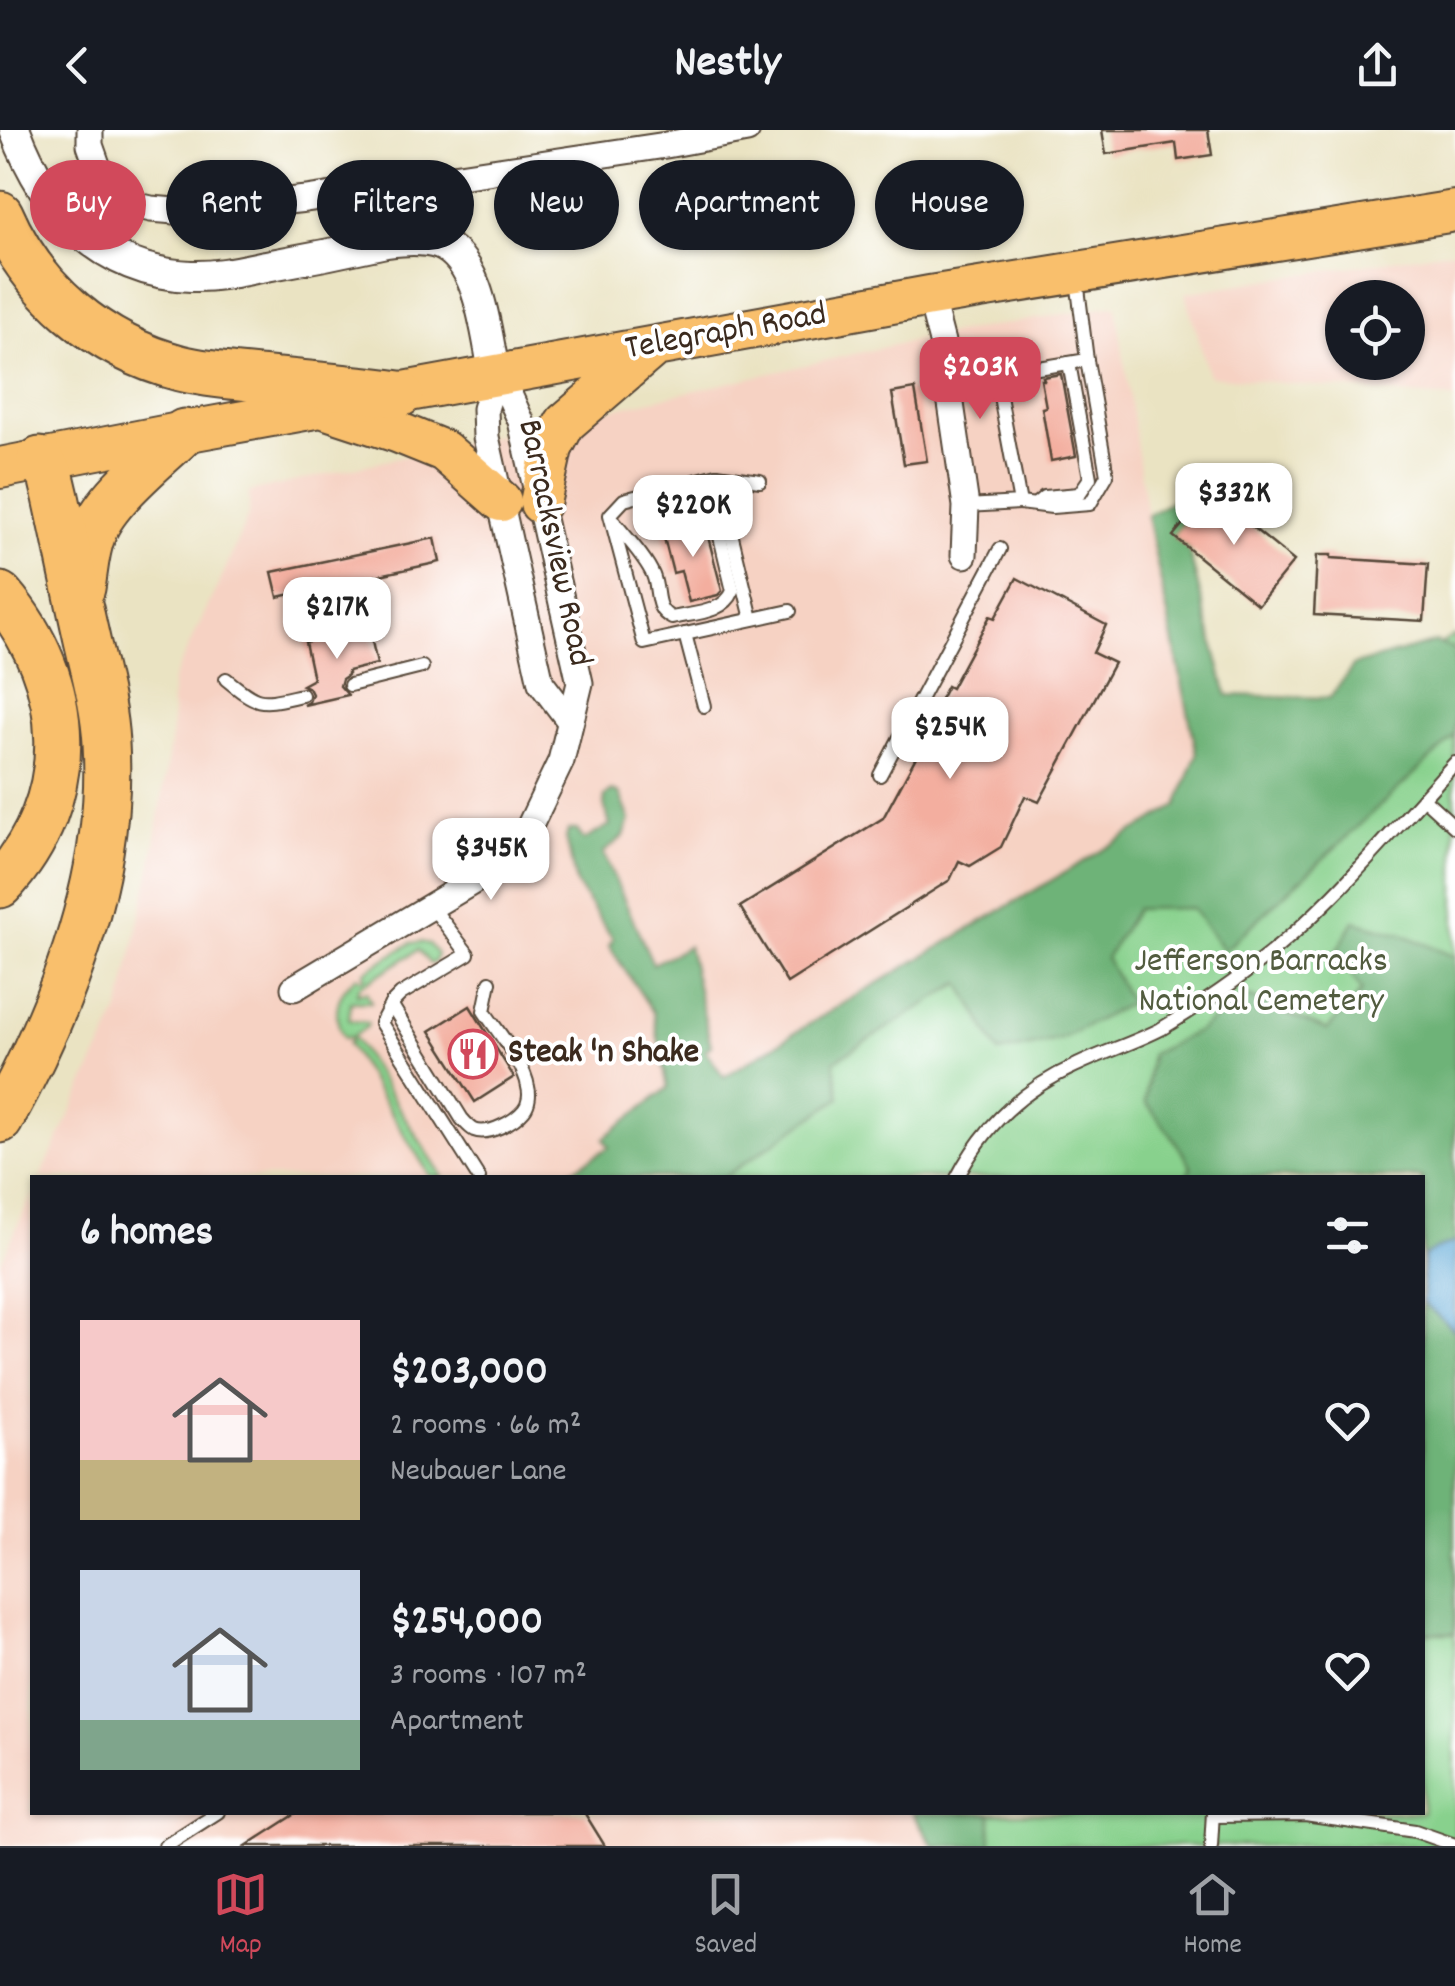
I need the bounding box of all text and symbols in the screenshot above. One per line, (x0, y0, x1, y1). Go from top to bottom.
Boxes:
text: Nestly (674, 33, 781, 97)
icon: back (50, 38, 105, 93)
icon: share (1350, 38, 1405, 93)
chip: Buy (30, 160, 146, 250)
chip: Rent (166, 160, 297, 250)
chip: Filters (317, 160, 474, 250)
chip: New (494, 160, 619, 250)
chip: Apartment (639, 160, 855, 250)
chip: House (875, 160, 1024, 250)
map controls (1325, 280, 1425, 380)
button: locate (1325, 280, 1425, 380)
street label: Telegraph Road (621, 291, 831, 375)
pin: $203K (910, 337, 1050, 422)
text: $203K (942, 346, 1018, 392)
street label: Barracksview Road (502, 415, 604, 671)
pin: $332K (1164, 463, 1304, 548)
text: $332K (1197, 472, 1271, 518)
pin: $220K (623, 475, 763, 560)
text: $220K (655, 484, 731, 530)
pin: $217K (267, 577, 407, 662)
text: $217K (305, 586, 369, 632)
pin: $254K (880, 697, 1020, 782)
text: $254K (913, 706, 987, 752)
pin: $345K (421, 818, 561, 903)
text: $345K (454, 827, 528, 873)
park label: Jefferson Barracks National Cemetery (1134, 938, 1388, 1028)
restaurant icon: Steak 'n Shake (447, 1028, 499, 1080)
place label: Steak 'n Shake (508, 1029, 699, 1079)
text: 6 homes (80, 1205, 213, 1265)
icon: filters (1320, 1208, 1375, 1263)
text: $203,000 (390, 1344, 548, 1404)
icon: home (160, 1360, 280, 1480)
icon: heart (1320, 1393, 1375, 1448)
text: 2 rooms · 66 m² (390, 1404, 581, 1450)
text: Neubauer Lane (390, 1450, 567, 1496)
text: $254,000 (390, 1594, 543, 1654)
icon: home (160, 1610, 280, 1730)
icon: heart (1320, 1643, 1375, 1698)
text: 3 rooms · 107 m² (390, 1654, 587, 1700)
text: Apartment (390, 1700, 524, 1746)
tab: Map (213, 1867, 268, 1967)
tab: Saved (695, 1867, 757, 1967)
tab: Home (1183, 1867, 1242, 1967)

